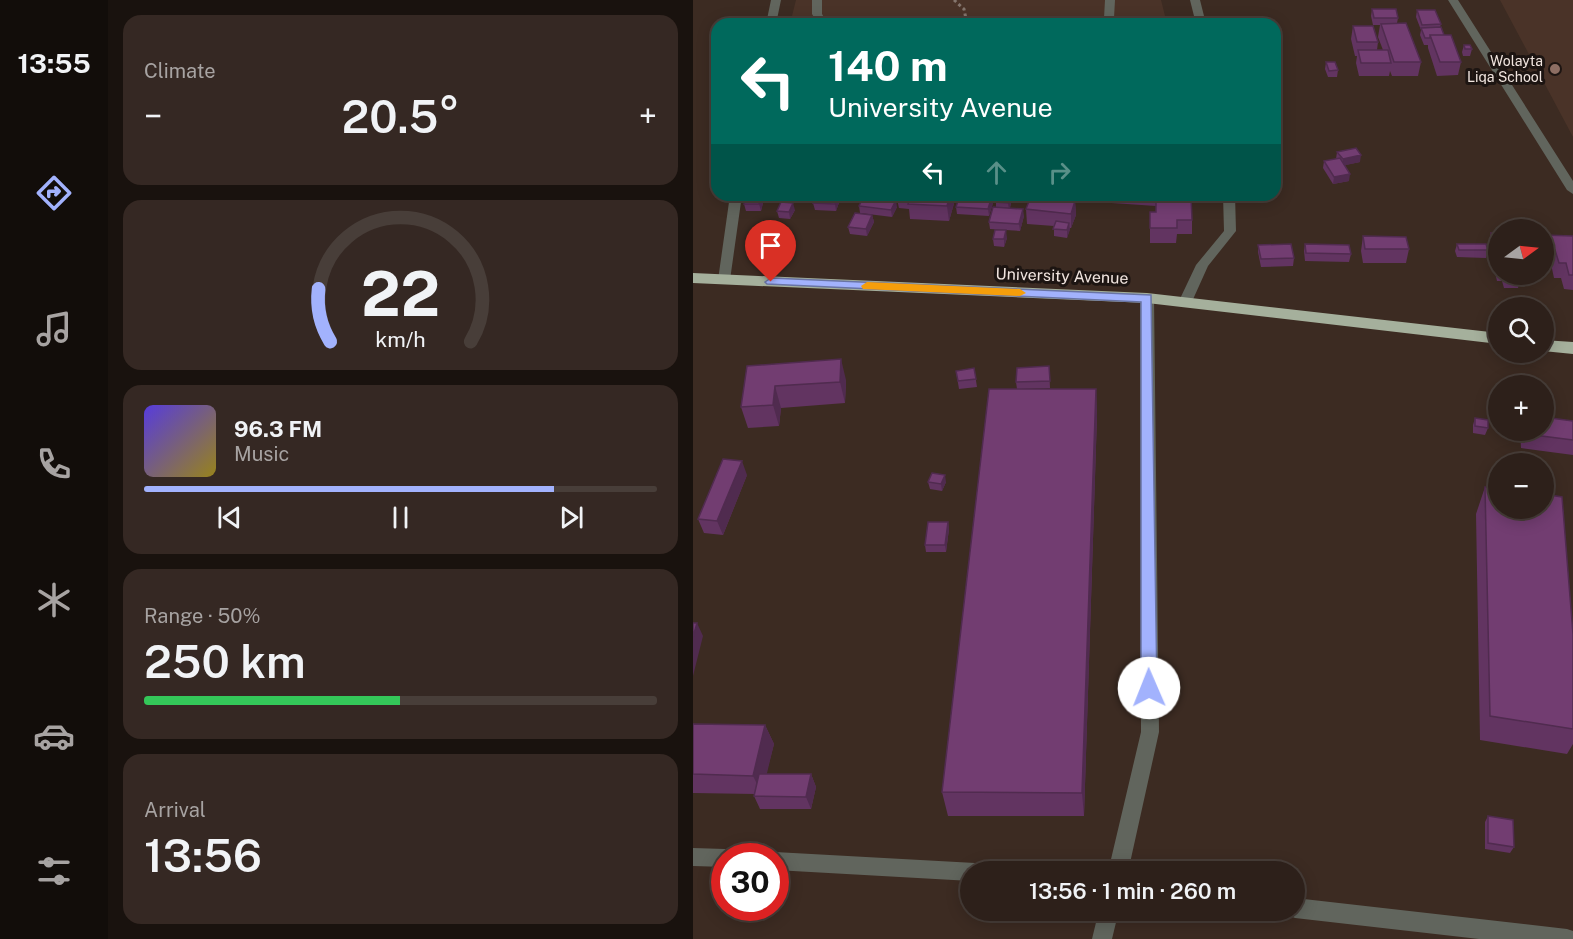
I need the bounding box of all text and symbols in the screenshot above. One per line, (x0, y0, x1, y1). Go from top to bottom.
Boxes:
text: 140 m (828, 41, 948, 90)
icon: left (729, 42, 807, 120)
text: 13:55 (17, 47, 91, 79)
place label: Wolayta Liqa School (1467, 53, 1543, 85)
text: Climate (144, 59, 216, 83)
marker: Wolayta Liqa School (1548, 62, 1562, 76)
text: 20.5° (341, 90, 460, 143)
text: University Avenue (828, 91, 1053, 123)
text: − (144, 97, 162, 135)
text: + (639, 97, 657, 135)
icon: left (917, 156, 950, 189)
icon: ahead (980, 156, 1013, 189)
icon: right (1043, 156, 1076, 189)
icon: directions (33, 172, 75, 214)
north arrow (1488, 219, 1554, 285)
map controls (1488, 219, 1554, 519)
pin (745, 220, 796, 282)
icon: arrive (754, 229, 787, 262)
text: 22 (361, 257, 440, 330)
street label: University Avenue (995, 264, 1129, 288)
button: search (1488, 297, 1554, 363)
icon: music (33, 308, 75, 350)
text: km/h (375, 327, 426, 352)
button: + (1488, 375, 1554, 441)
text: 96.3 FM (234, 416, 322, 442)
text: Music (234, 442, 289, 466)
icon: phone (33, 443, 75, 485)
button: − (1488, 453, 1554, 519)
icon: previous (213, 501, 246, 534)
icon: pause (384, 501, 417, 534)
icon: next (555, 501, 588, 534)
icon: climate (33, 579, 75, 621)
text: Range · 50% (144, 604, 261, 628)
text: 250 km (144, 635, 306, 688)
position arrow (1117, 656, 1181, 720)
icon: car (33, 715, 75, 757)
text: Arrival (144, 798, 206, 822)
text: 13:56 (144, 829, 262, 882)
speed limit sign: 30 (711, 843, 789, 921)
icon: filters (33, 850, 75, 892)
text: 13:56 · 1 min · 260 m (1029, 878, 1236, 904)

